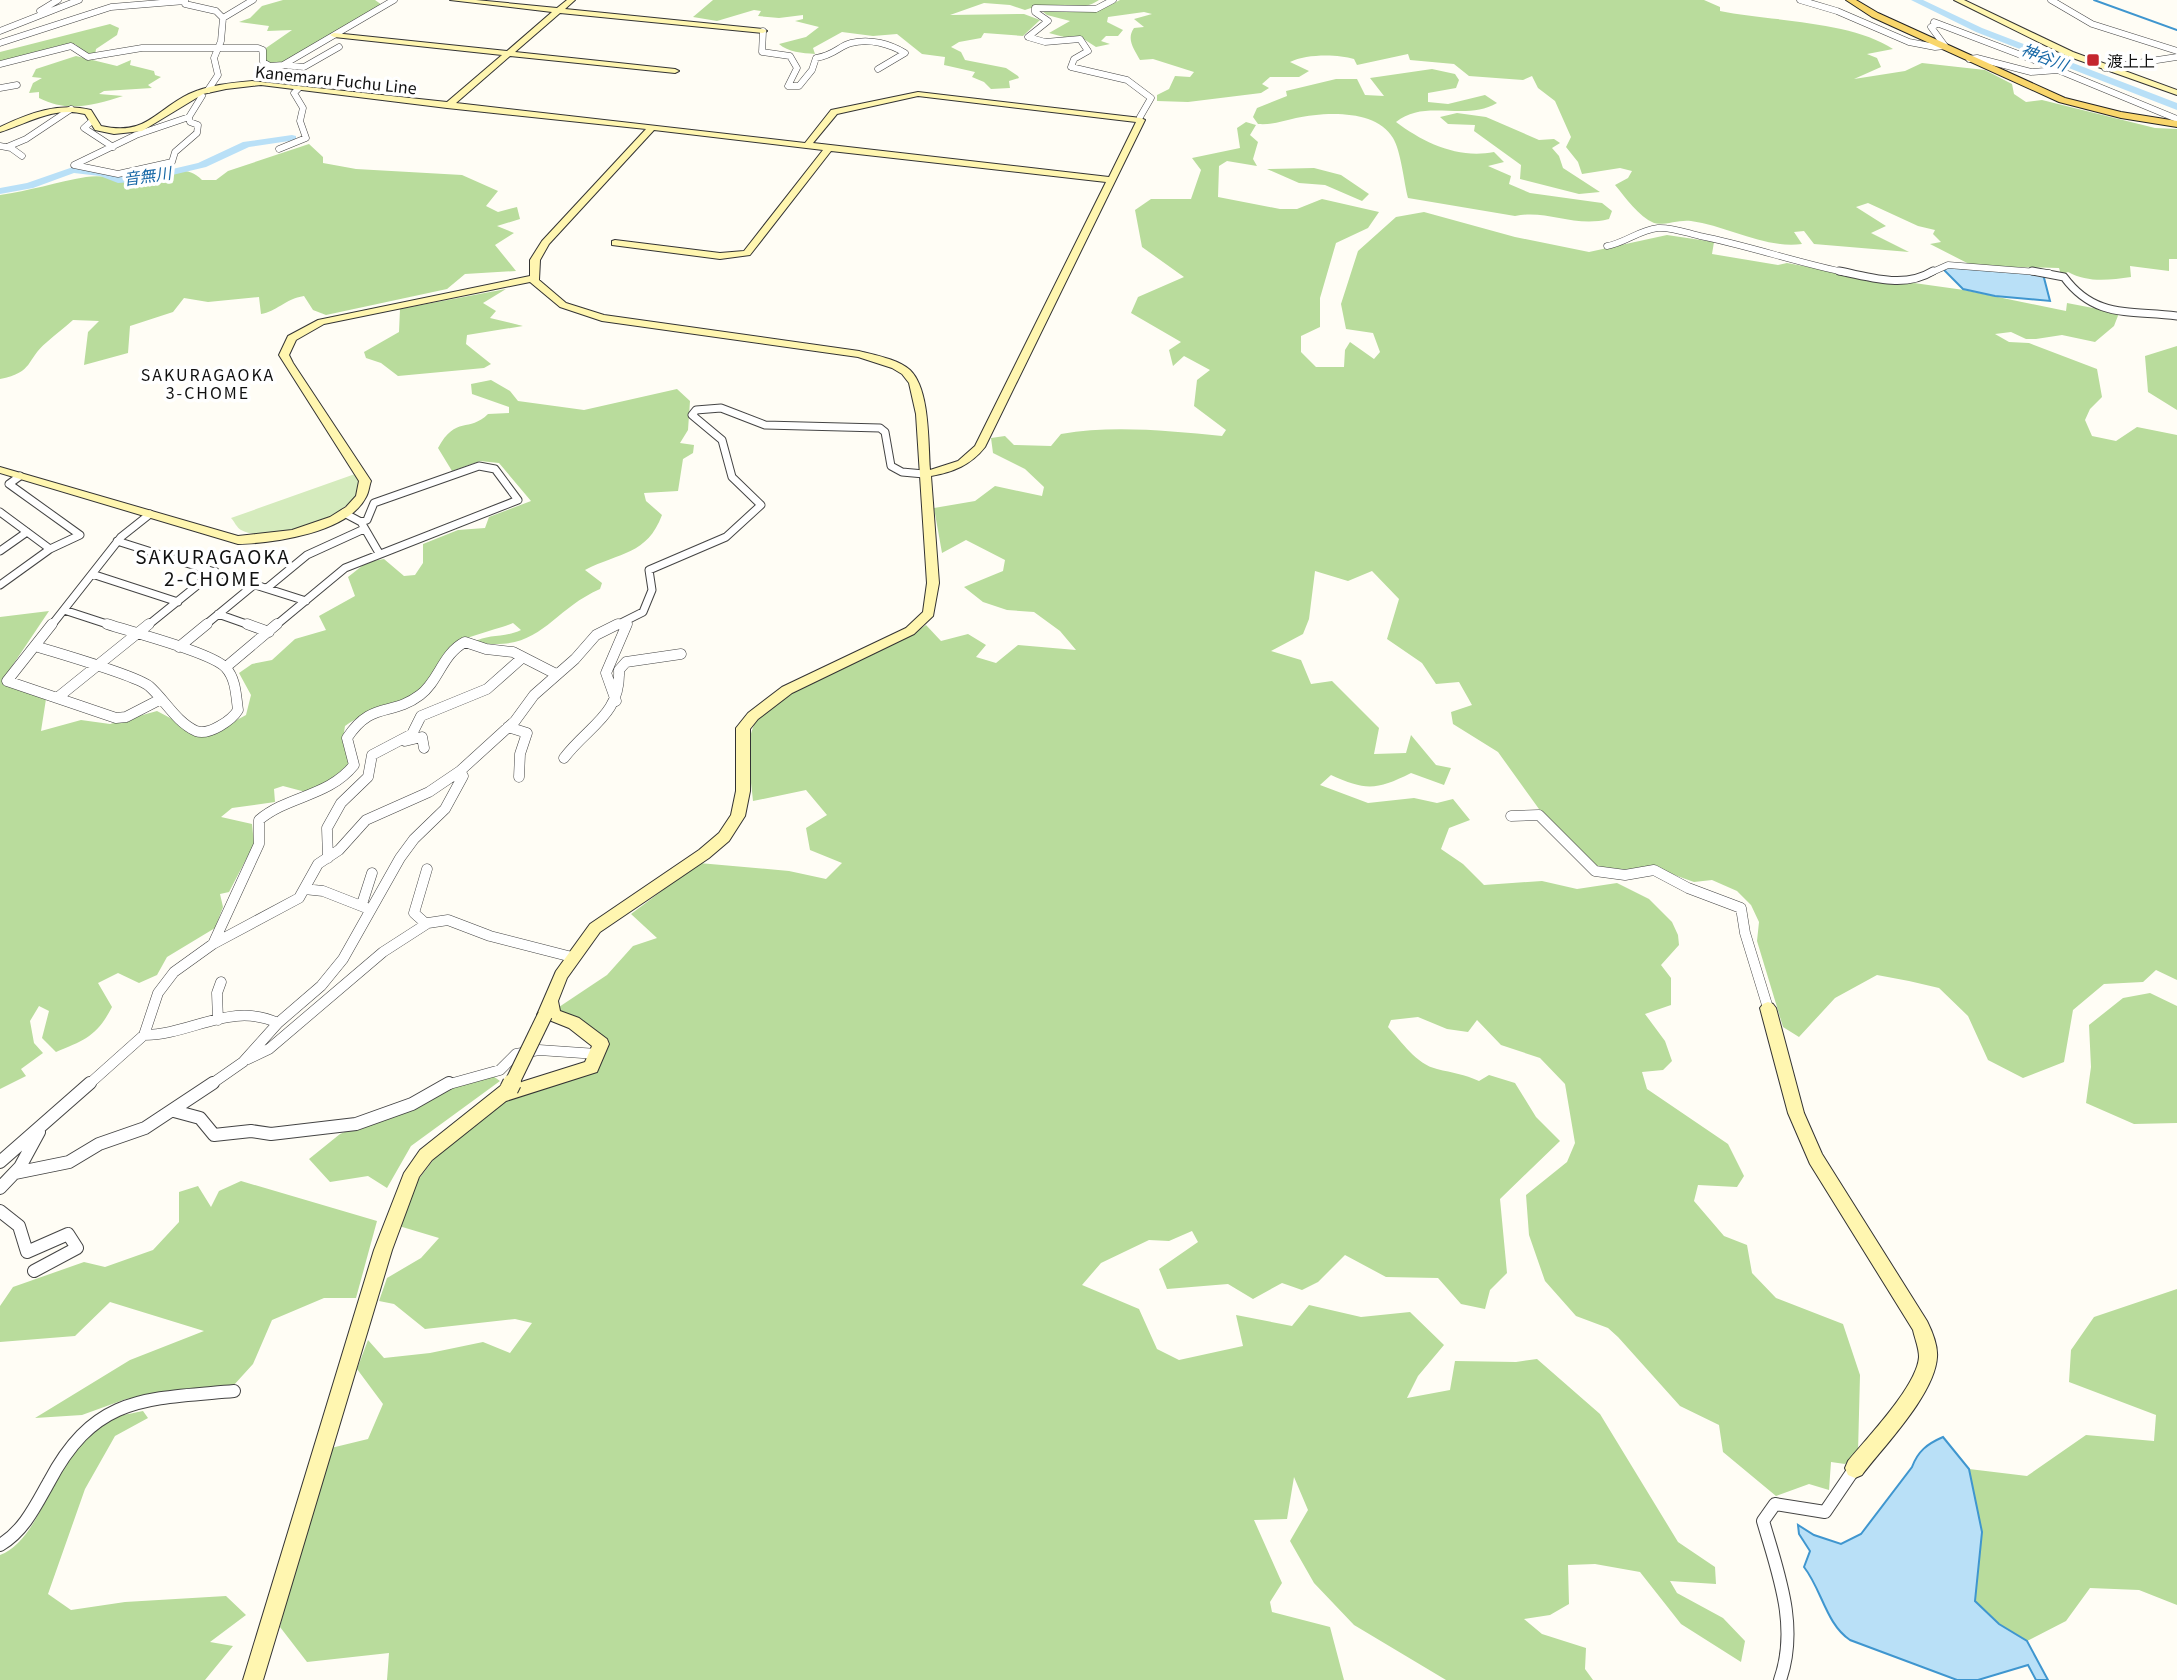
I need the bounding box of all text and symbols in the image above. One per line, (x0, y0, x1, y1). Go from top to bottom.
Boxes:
water label: 神谷川 (2018, 36, 2074, 77)
place label: 渡上上 (2107, 48, 2155, 72)
marker: 渡上上 (2085, 52, 2101, 68)
street label: Kanemaru Fuchu Line (254, 59, 418, 99)
water label: 音無川 (122, 159, 174, 190)
district label: SAKURAGAOKA 3-CHOME (141, 362, 275, 404)
district label: SAKURAGAOKA 2-CHOME (135, 542, 291, 591)

